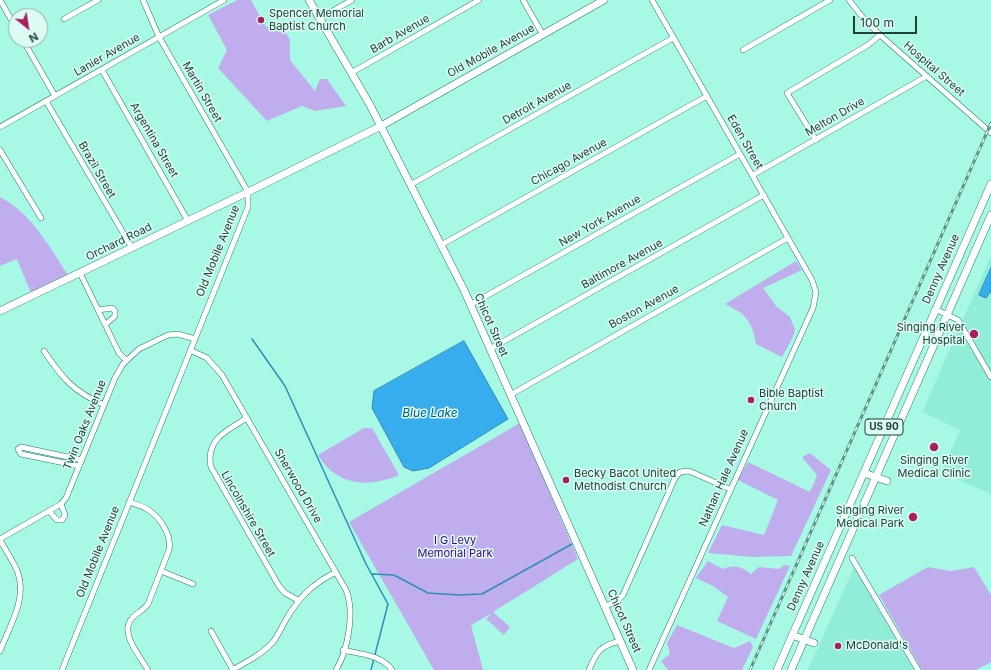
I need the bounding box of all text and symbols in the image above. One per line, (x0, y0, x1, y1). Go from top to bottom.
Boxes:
place label: Spencer Memorial Baptist Church (269, 7, 364, 33)
north arrow (8, 8, 48, 48)
scale bar (855, 8, 919, 34)
street label: Barb Avenue (368, 12, 432, 56)
marker: Spencer Memorial Baptist Church (256, 15, 266, 25)
text: 100 m (860, 15, 894, 30)
street label: Old Mobile Avenue (445, 22, 537, 80)
text: N (26, 29, 41, 46)
street label: Lanier Avenue (72, 31, 142, 79)
street label: Hospital Street (901, 39, 967, 99)
street label: Martin Street (179, 60, 225, 124)
street label: Detroit Avenue (500, 79, 574, 127)
street label: Melton Drive (803, 95, 867, 139)
street label: Argentina Street (127, 100, 181, 180)
street label: Eden Street (724, 113, 766, 171)
street label: Chicago Avenue (529, 136, 609, 188)
street label: Brazil Street (76, 139, 118, 201)
street label: New York Avenue (557, 192, 643, 250)
street label: Old Mobile Avenue (194, 203, 242, 299)
street label: Orchard Road (84, 220, 154, 264)
street label: Denny Avenue (920, 232, 962, 306)
street label: Baltimore Avenue (579, 236, 665, 292)
street label: Boston Avenue (607, 282, 681, 332)
street label: Chicot Street (471, 291, 511, 359)
place label: Singing River Hospital (897, 321, 965, 347)
marker: Singing River Hospital (968, 328, 980, 340)
street label: Twin Oaks Avenue (61, 378, 109, 472)
place label: Bible Baptist Church (759, 387, 824, 413)
marker: Bible Baptist Church (746, 395, 756, 405)
water label: Blue Lake (402, 406, 458, 420)
road number: US 90 (865, 419, 903, 435)
street label: Nathan Hale Avenue (697, 427, 751, 529)
marker: Singing River Medical Clinic (928, 441, 940, 453)
street label: Sherwood Drive (271, 447, 325, 525)
place label: Singing River Medical Clinic (898, 454, 970, 480)
place label: Becky Bacot United Methodist Church (574, 467, 676, 493)
street label: Lincolnshire Street (218, 469, 278, 559)
marker: Becky Bacot United Methodist Church (561, 475, 571, 485)
street label: Old Mobile Avenue (74, 504, 122, 600)
place label: Singing River Medical Park (836, 504, 904, 530)
marker: Singing River Medical Park (907, 511, 919, 523)
park label: I G Levy Memorial Park (417, 534, 493, 560)
street label: Denny Avenue (785, 539, 827, 613)
street label: Chicot Street (604, 587, 644, 655)
place label: McDonald's (846, 639, 908, 653)
marker: McDonald's (833, 641, 843, 651)

